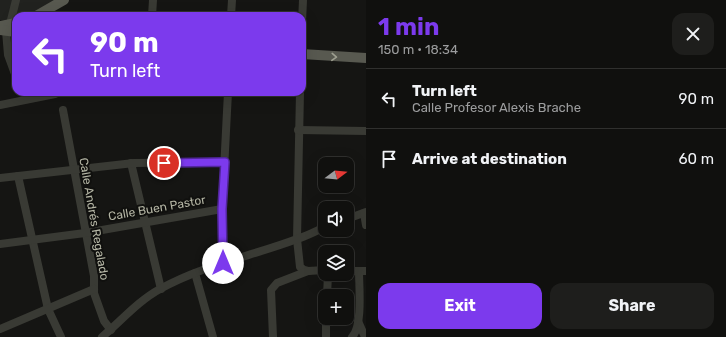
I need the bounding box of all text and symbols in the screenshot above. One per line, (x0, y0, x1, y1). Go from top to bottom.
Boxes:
text: 1 min (378, 13, 439, 41)
button: close (672, 13, 714, 55)
text: 90 m (90, 26, 159, 59)
icon: left (24, 28, 76, 80)
text: 150 m · 18:34 (378, 42, 458, 57)
one-way arrow (331, 52, 337, 61)
text: Turn left (90, 60, 160, 82)
text: Turn left (412, 82, 477, 100)
icon: left (378, 88, 400, 110)
text: 90 m (679, 90, 714, 108)
text: Calle Profesor Alexis Brache (412, 100, 581, 115)
pin (147, 146, 181, 180)
icon: arrive (378, 148, 400, 170)
text: Arrive at destination (412, 150, 567, 168)
text: 60 m (678, 150, 714, 168)
icon: arrive (153, 152, 175, 174)
street label: Calle Andrés Regalado (76, 157, 112, 282)
north arrow (318, 157, 354, 193)
map controls (318, 157, 354, 325)
street label: Calle Buen Pastor (107, 192, 207, 223)
button: sound (318, 201, 354, 237)
position arrow (202, 242, 244, 284)
button: layers (318, 245, 354, 281)
button: Exit (378, 283, 542, 329)
button: Share (550, 283, 714, 329)
button: + (318, 289, 354, 325)

